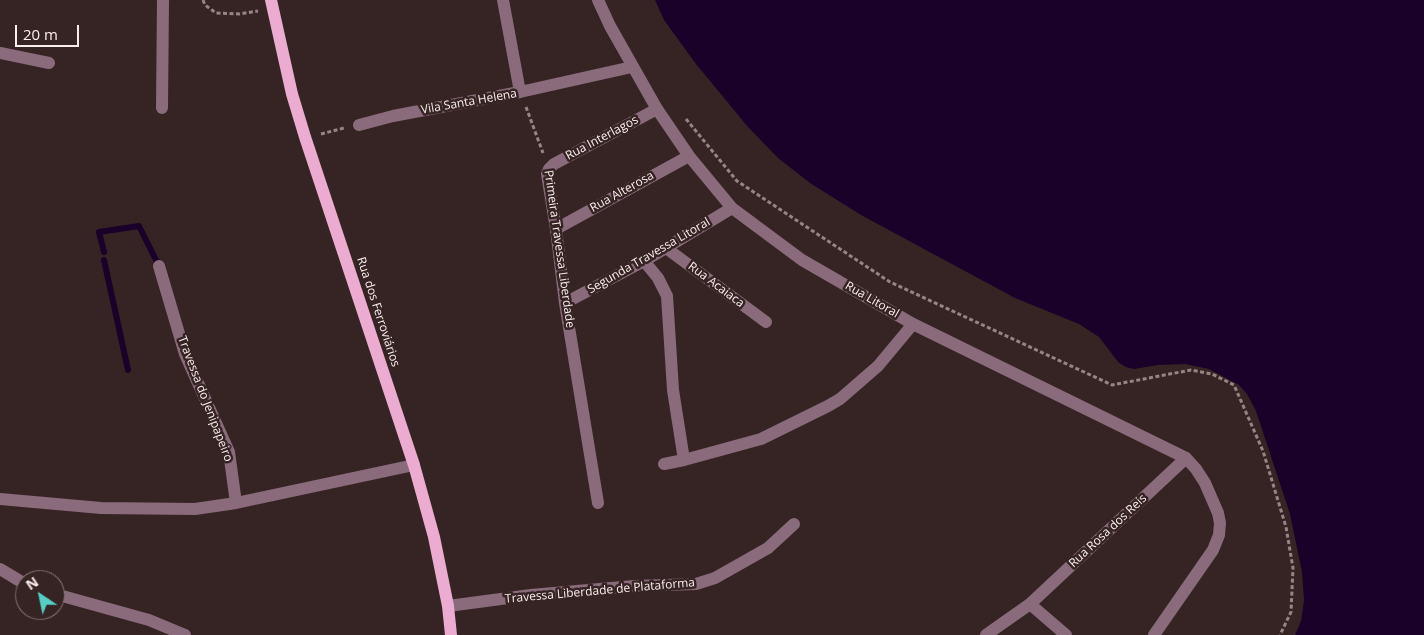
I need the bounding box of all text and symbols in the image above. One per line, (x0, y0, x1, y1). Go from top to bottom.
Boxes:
scale bar (18, 15, 81, 47)
text: 20 m (23, 24, 58, 44)
street label: Vila Santa Helena (420, 86, 518, 118)
street label: Rua Interlagos (563, 113, 641, 163)
street label: Primeira Travessa Liberdade (541, 169, 577, 329)
street label: Rua Alterosa (588, 169, 656, 215)
street label: Segunda Travessa Litoral (585, 215, 713, 297)
street label: Rua dos Ferroviários (353, 255, 403, 369)
street label: Rua Acaiaca (685, 259, 747, 311)
street label: Rua Litoral (842, 279, 902, 321)
street label: Travessa do Jenipapeiro (174, 334, 236, 464)
street label: Rua Rosa dos Reis (1066, 491, 1150, 571)
north arrow (15, 570, 65, 620)
text: N (22, 572, 42, 594)
street label: Travessa Liberdade de Plataforma (504, 576, 696, 606)

